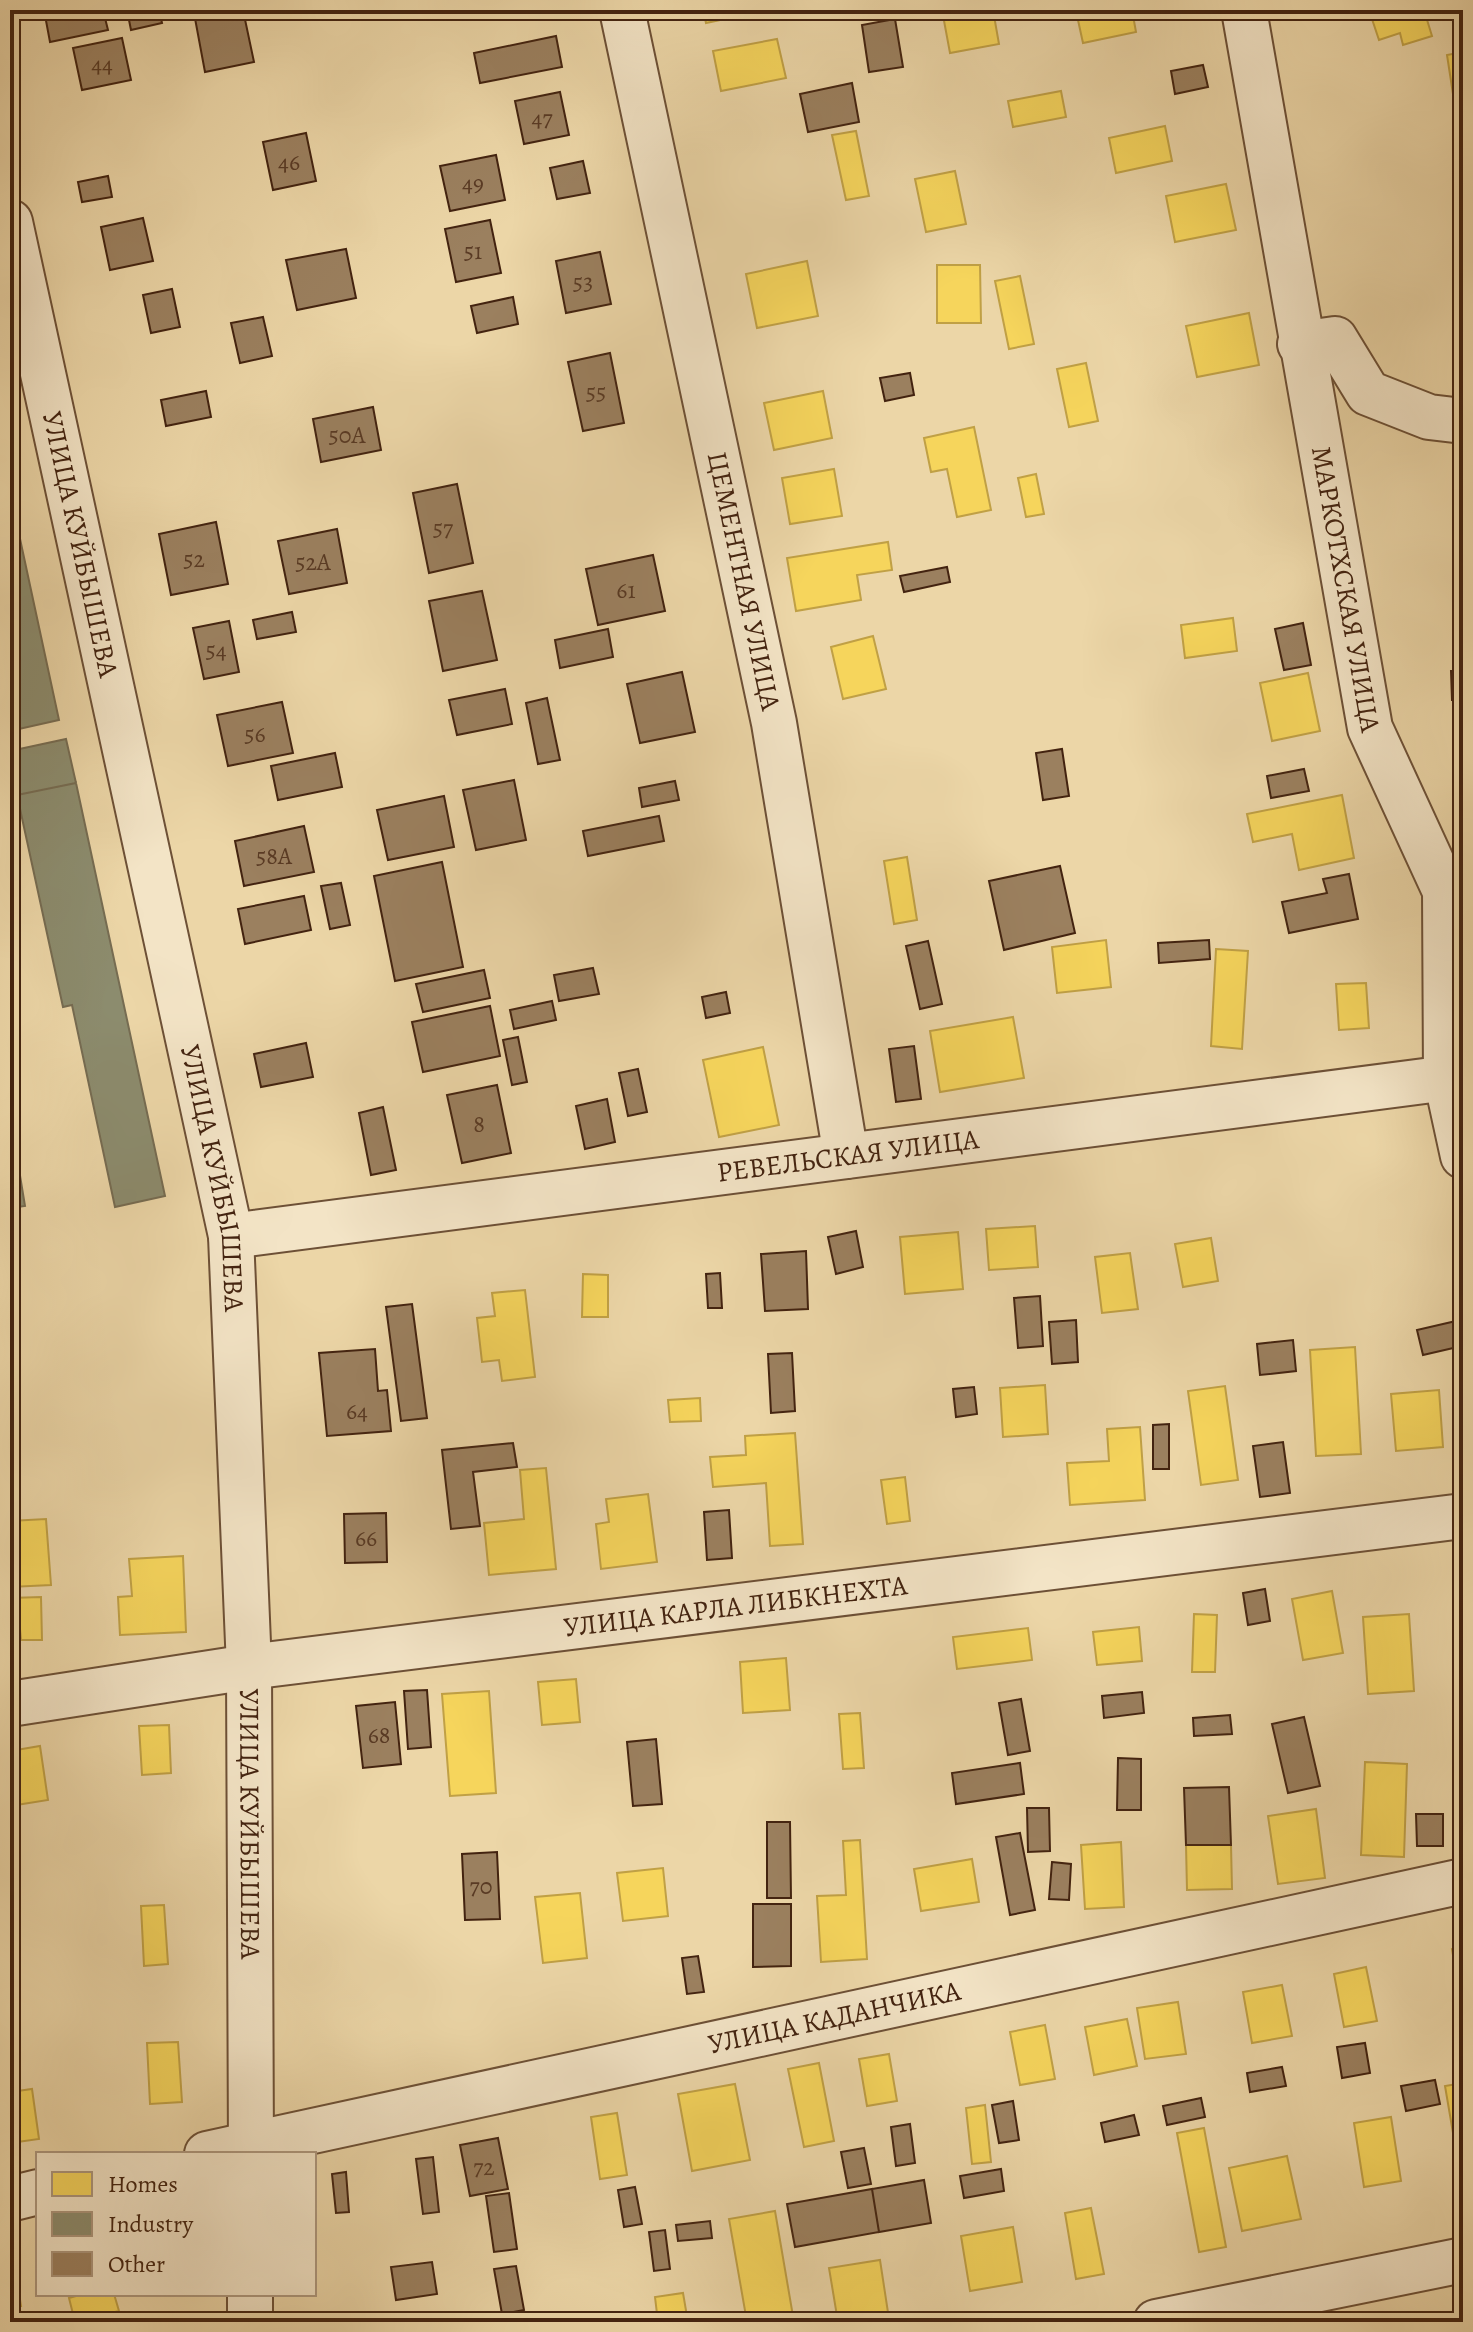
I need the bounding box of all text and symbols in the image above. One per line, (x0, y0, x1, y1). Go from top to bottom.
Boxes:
house number: 44 (91, 48, 113, 80)
house number: 47 (532, 102, 553, 134)
house number: 46 (278, 146, 300, 178)
house number: 49 (462, 167, 484, 199)
house number: 51 (464, 235, 482, 267)
house number: 53 (573, 266, 593, 298)
house number: 55 (586, 376, 606, 408)
street label: УЛИЦА КУЙБЫШЕВА (33, 408, 128, 682)
house number: 50А (328, 419, 367, 451)
street label: МАРКОТХСКАЯ УЛИЦА (1302, 443, 1390, 736)
street label: ЦЕМЕНТНАЯ УЛИЦА (698, 448, 790, 714)
house number: 57 (433, 512, 454, 544)
house number: 52 (183, 543, 205, 575)
house number: 52А (295, 546, 332, 578)
house number: 61 (616, 574, 636, 606)
house number: 54 (205, 634, 227, 666)
house number: 56 (244, 718, 266, 750)
house number: 58А (256, 840, 293, 872)
street label: УЛИЦА КУЙБЫШЕВА (171, 1041, 253, 1313)
house number: 8 (473, 1108, 485, 1140)
street label: РЕВЕЛЬСКАЯ УЛИЦА (715, 1120, 982, 1192)
house number: 64 (346, 1395, 368, 1427)
house number: 66 (355, 1522, 377, 1554)
street label: УЛИЦА КАРЛА ЛИБКНЕХТА (561, 1566, 910, 1647)
street label: УЛИЦА КУЙБЫШЕВА (230, 1688, 269, 1960)
house number: 68 (368, 1719, 390, 1751)
house number: 70 (470, 1870, 492, 1902)
street label: УЛИЦА КАДАНЧИКА (704, 1972, 965, 2064)
house number: 72 (473, 2151, 495, 2183)
legend (36, 2152, 316, 2296)
text: Homes (108, 2168, 178, 2200)
text: Industry (108, 2208, 194, 2240)
text: Other (108, 2248, 165, 2280)

